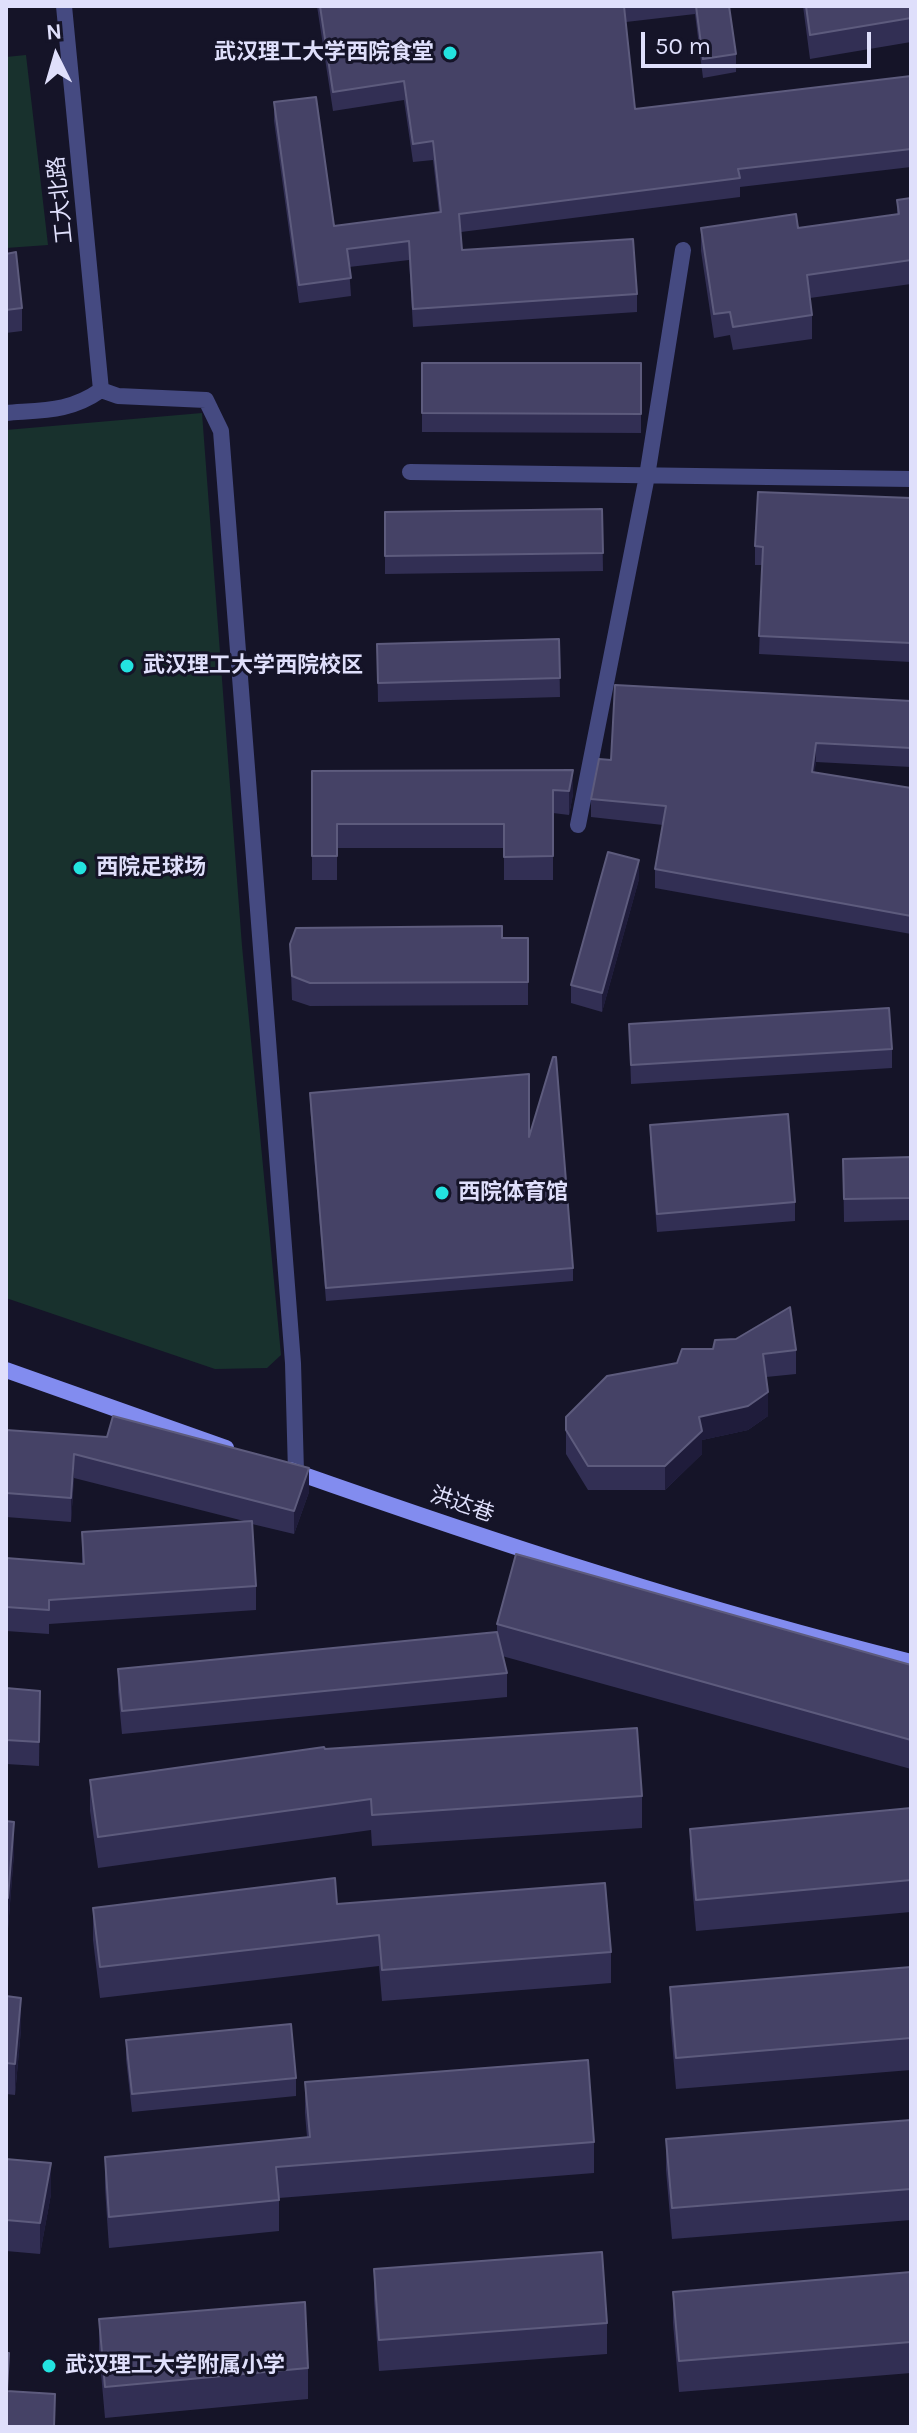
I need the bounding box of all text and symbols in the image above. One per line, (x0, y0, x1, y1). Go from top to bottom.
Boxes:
north arrow (16, 16, 96, 96)
scale bar (645, 16, 875, 66)
text: N (45, 18, 63, 46)
text: 50 m (655, 32, 711, 60)
place label: 武汉理工大学西院食堂 (214, 40, 434, 66)
marker: 武汉理工大学西院食堂 (441, 44, 459, 62)
street label: 工大北路 (43, 155, 79, 245)
place label: 武汉理工大学西院校区 (143, 653, 363, 679)
marker: 武汉理工大学西院校区 (118, 657, 136, 675)
place label: 西院足球场 (96, 855, 206, 881)
marker: 西院足球场 (71, 859, 89, 877)
place label: 西院体育馆 (458, 1180, 568, 1206)
marker: 西院体育馆 (433, 1184, 451, 1202)
street label: 洪达巷 (427, 1482, 497, 1528)
place label: 武汉理工大学附属小学 (65, 2353, 285, 2379)
marker: 武汉理工大学附属小学 (40, 2357, 58, 2375)

